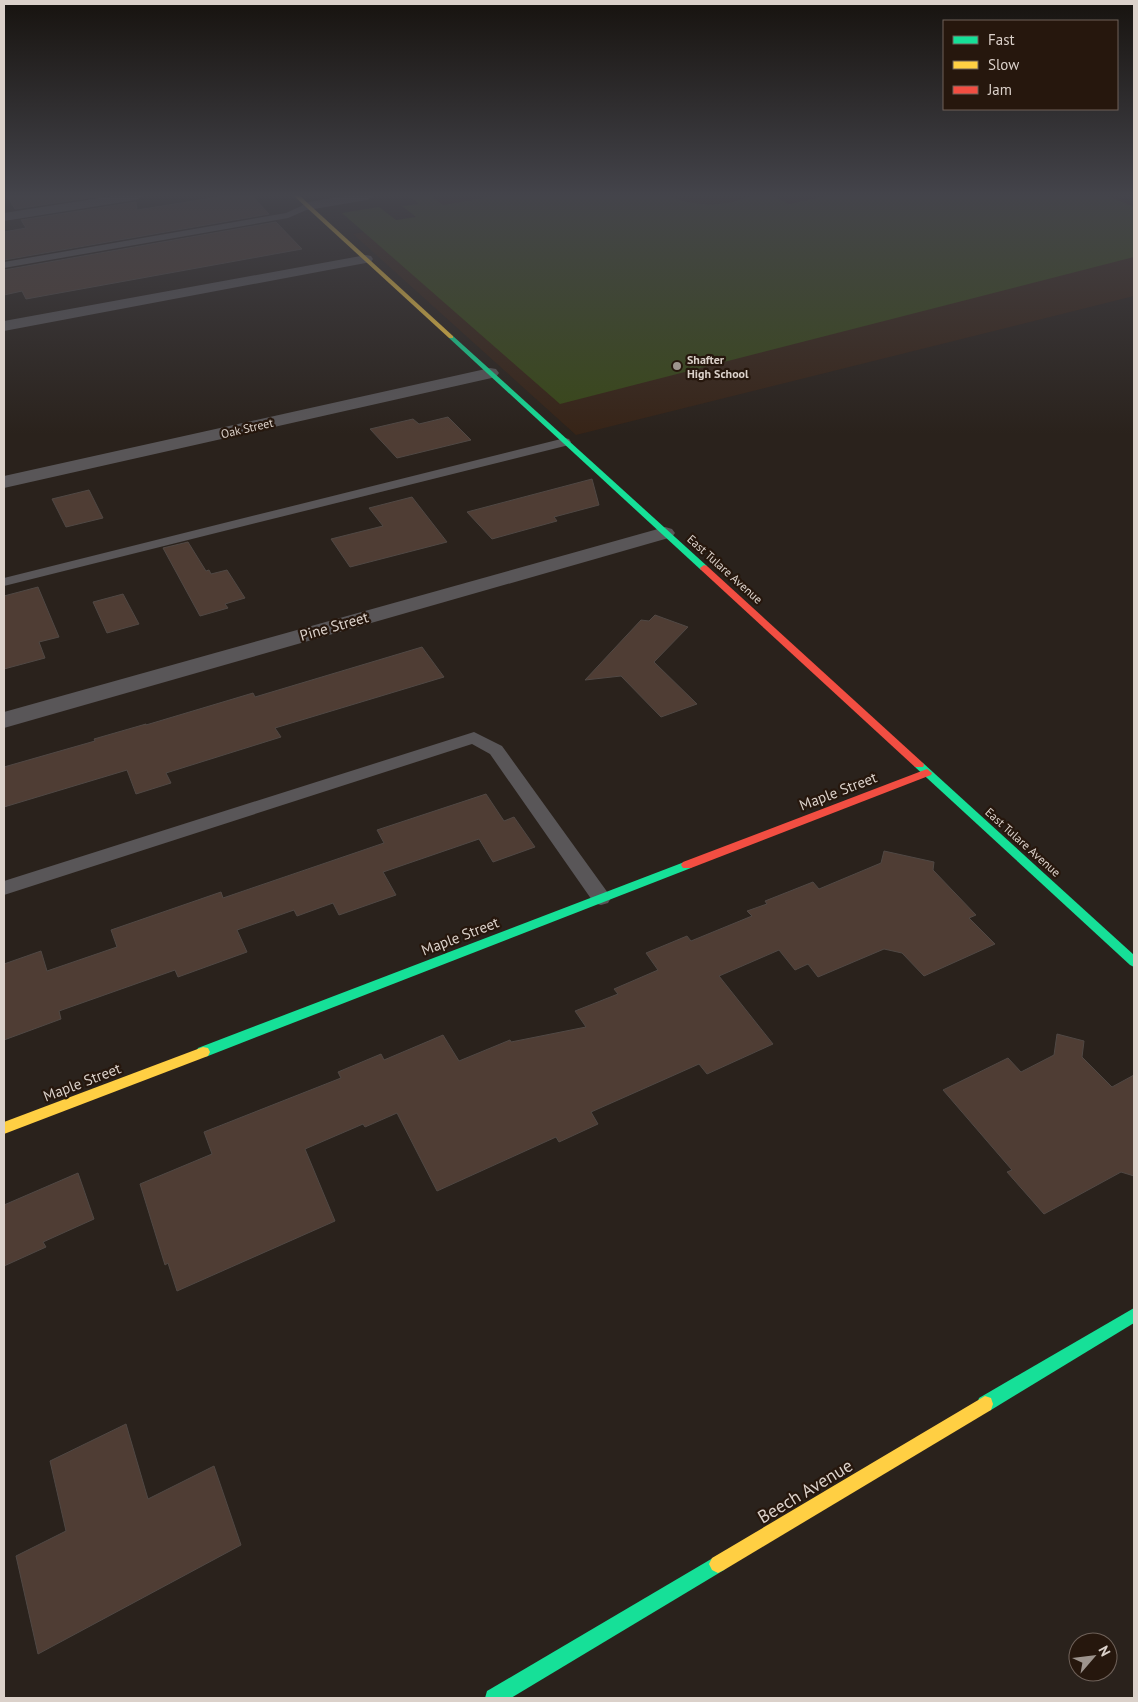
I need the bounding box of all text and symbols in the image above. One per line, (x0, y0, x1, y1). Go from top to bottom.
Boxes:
legend (943, 20, 1118, 110)
text: Fast (988, 30, 1015, 49)
text: Slow (988, 55, 1019, 74)
text: Jam (987, 80, 1012, 99)
place label: Shafter High School (687, 352, 749, 381)
marker: Shafter High School (671, 360, 683, 372)
street label: Oak Street (219, 415, 275, 441)
street label: East Tulare Avenue (684, 531, 766, 607)
street label: Pine Street (297, 607, 371, 645)
street label: Maple Street (796, 767, 880, 815)
street label: East Tulare Avenue (982, 804, 1064, 880)
street label: Maple Street (418, 912, 502, 960)
street label: Maple Street (40, 1058, 124, 1106)
street label: Beech Avenue (753, 1454, 857, 1528)
north arrow (1068, 1632, 1118, 1682)
text: N (1094, 1643, 1115, 1659)

